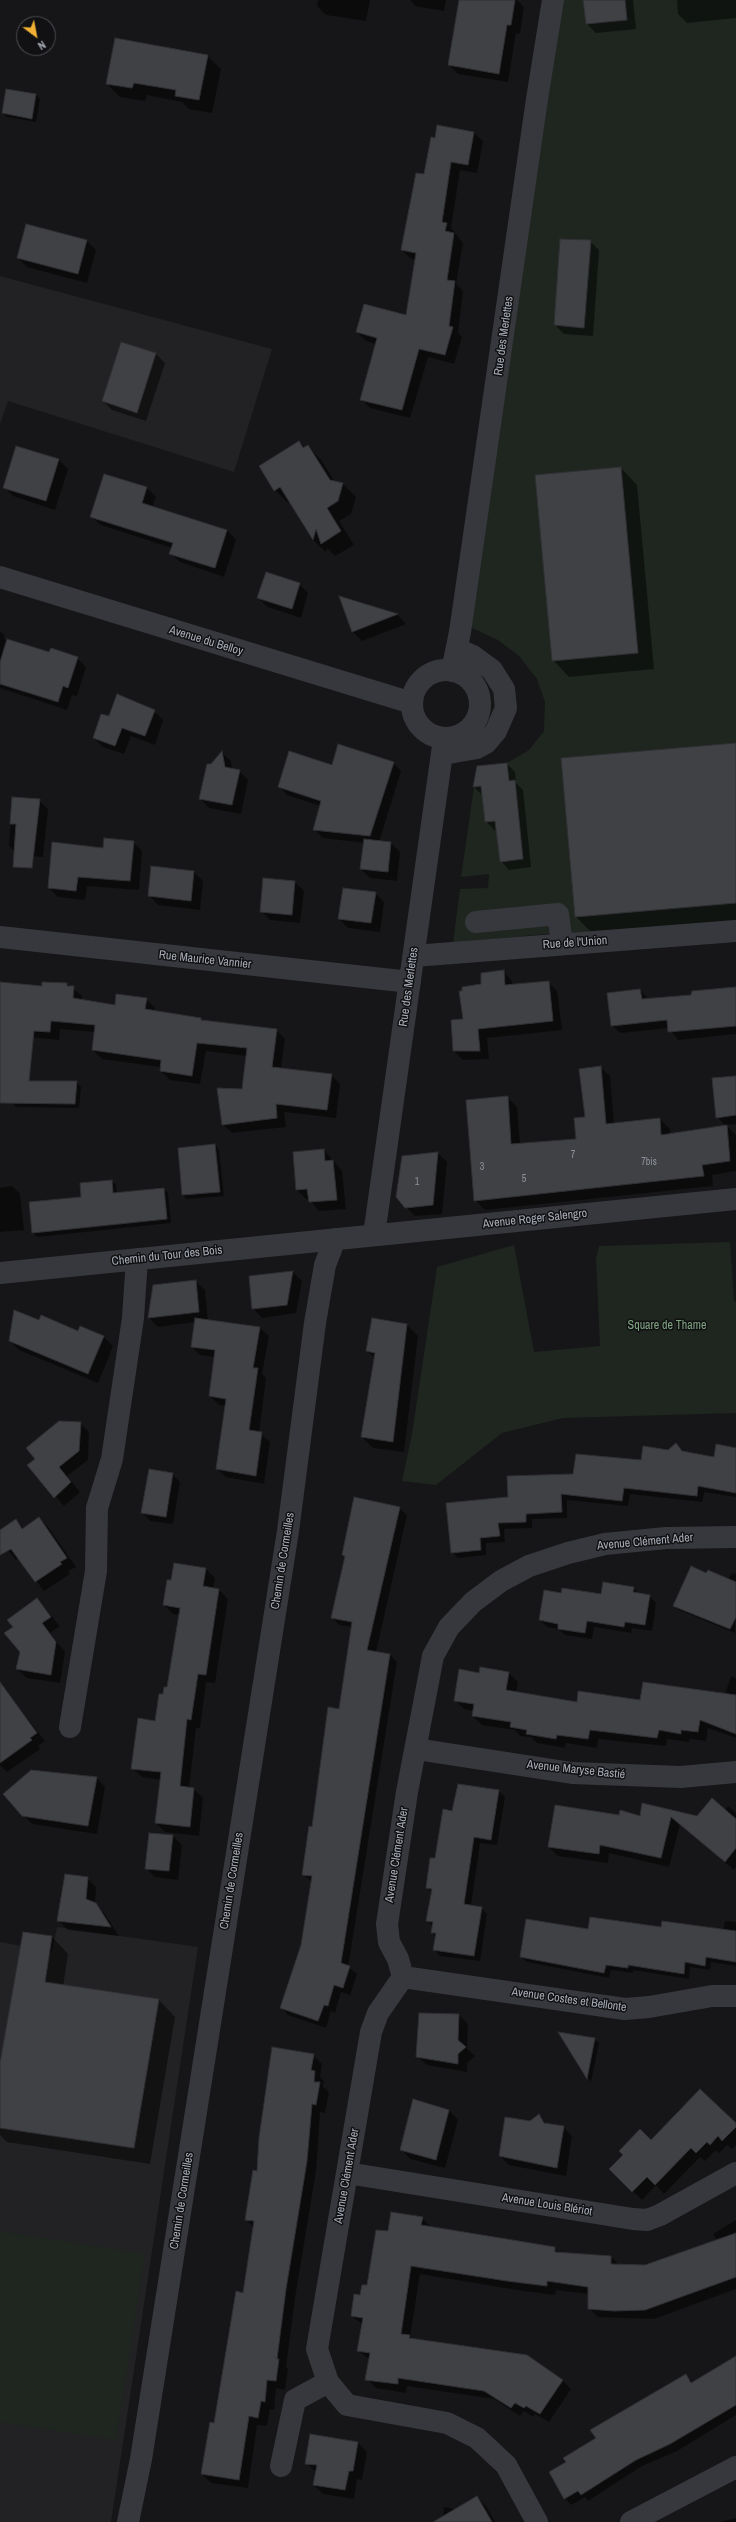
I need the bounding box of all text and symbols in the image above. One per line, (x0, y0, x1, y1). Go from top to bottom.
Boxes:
north arrow (16, 16, 56, 56)
text: N (35, 38, 48, 53)
street label: Rue des Merlettes (491, 295, 517, 377)
street label: Avenue du Belloy (167, 623, 245, 659)
street label: Rue de l'Union (542, 934, 608, 952)
street label: Rue des Merlettes (396, 946, 422, 1028)
street label: Rue Maurice Vannier (158, 948, 252, 972)
house number: 7 (571, 1149, 575, 1161)
house number: 7bis (641, 1156, 657, 1168)
house number: 3 (480, 1161, 484, 1173)
house number: 5 (522, 1173, 526, 1185)
house number: 1 (415, 1176, 419, 1188)
street label: Avenue Roger Salengro (482, 1206, 588, 1232)
street label: Chemin du Tour des Bois (111, 1243, 223, 1269)
park label: Square de Thame (628, 1319, 706, 1333)
street label: Chemin de Cormeilles (268, 1512, 298, 1610)
street label: Avenue Clément Ader (597, 1531, 693, 1553)
street label: Avenue Maryse Bastié (526, 1758, 626, 1782)
street label: Avenue Clément Ader (382, 1806, 412, 1904)
street label: Chemin de Cormeilles (217, 1832, 247, 1930)
street label: Avenue Costes et Bellonte (511, 1985, 627, 2015)
street label: Avenue Clément Ader (332, 2127, 362, 2225)
street label: Chemin de Cormeilles (167, 2152, 197, 2250)
street label: Avenue Louis Blériot (501, 2191, 593, 2219)

